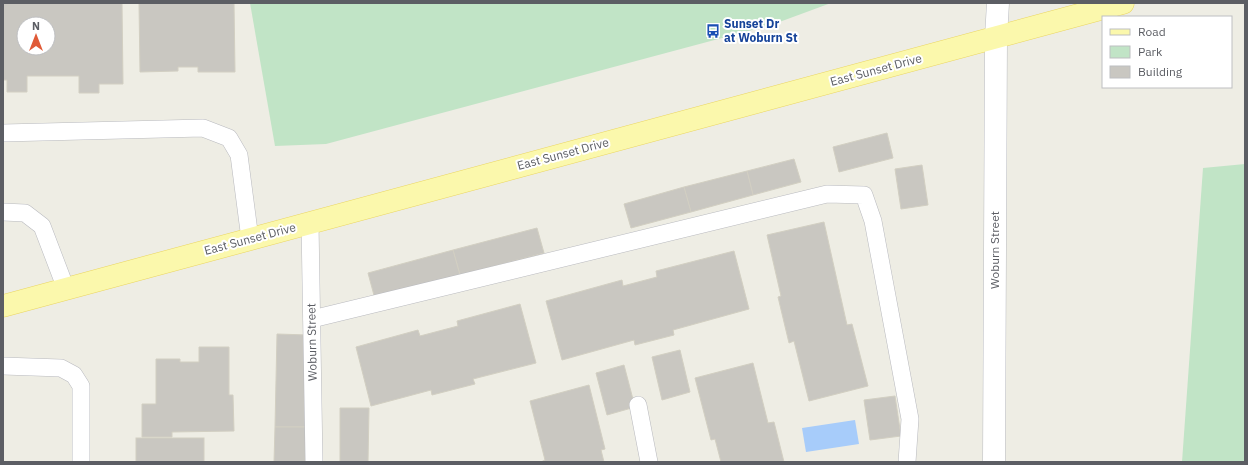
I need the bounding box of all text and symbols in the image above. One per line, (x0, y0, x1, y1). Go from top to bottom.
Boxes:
north arrow (16, 16, 56, 56)
place label: Sunset Dr at Woburn St (724, 16, 798, 45)
legend (1102, 16, 1232, 88)
text: N (32, 19, 40, 33)
bus stop icon: Sunset Dr at Woburn St (705, 23, 721, 39)
text: Road (1138, 24, 1166, 39)
text: Park (1138, 44, 1163, 59)
street label: East Sunset Drive (828, 50, 924, 89)
text: Building (1138, 64, 1183, 79)
street label: East Sunset Drive (515, 134, 611, 173)
street label: Woburn Street (987, 211, 1002, 289)
street label: East Sunset Drive (202, 219, 298, 258)
street label: Woburn Street (303, 303, 320, 381)

